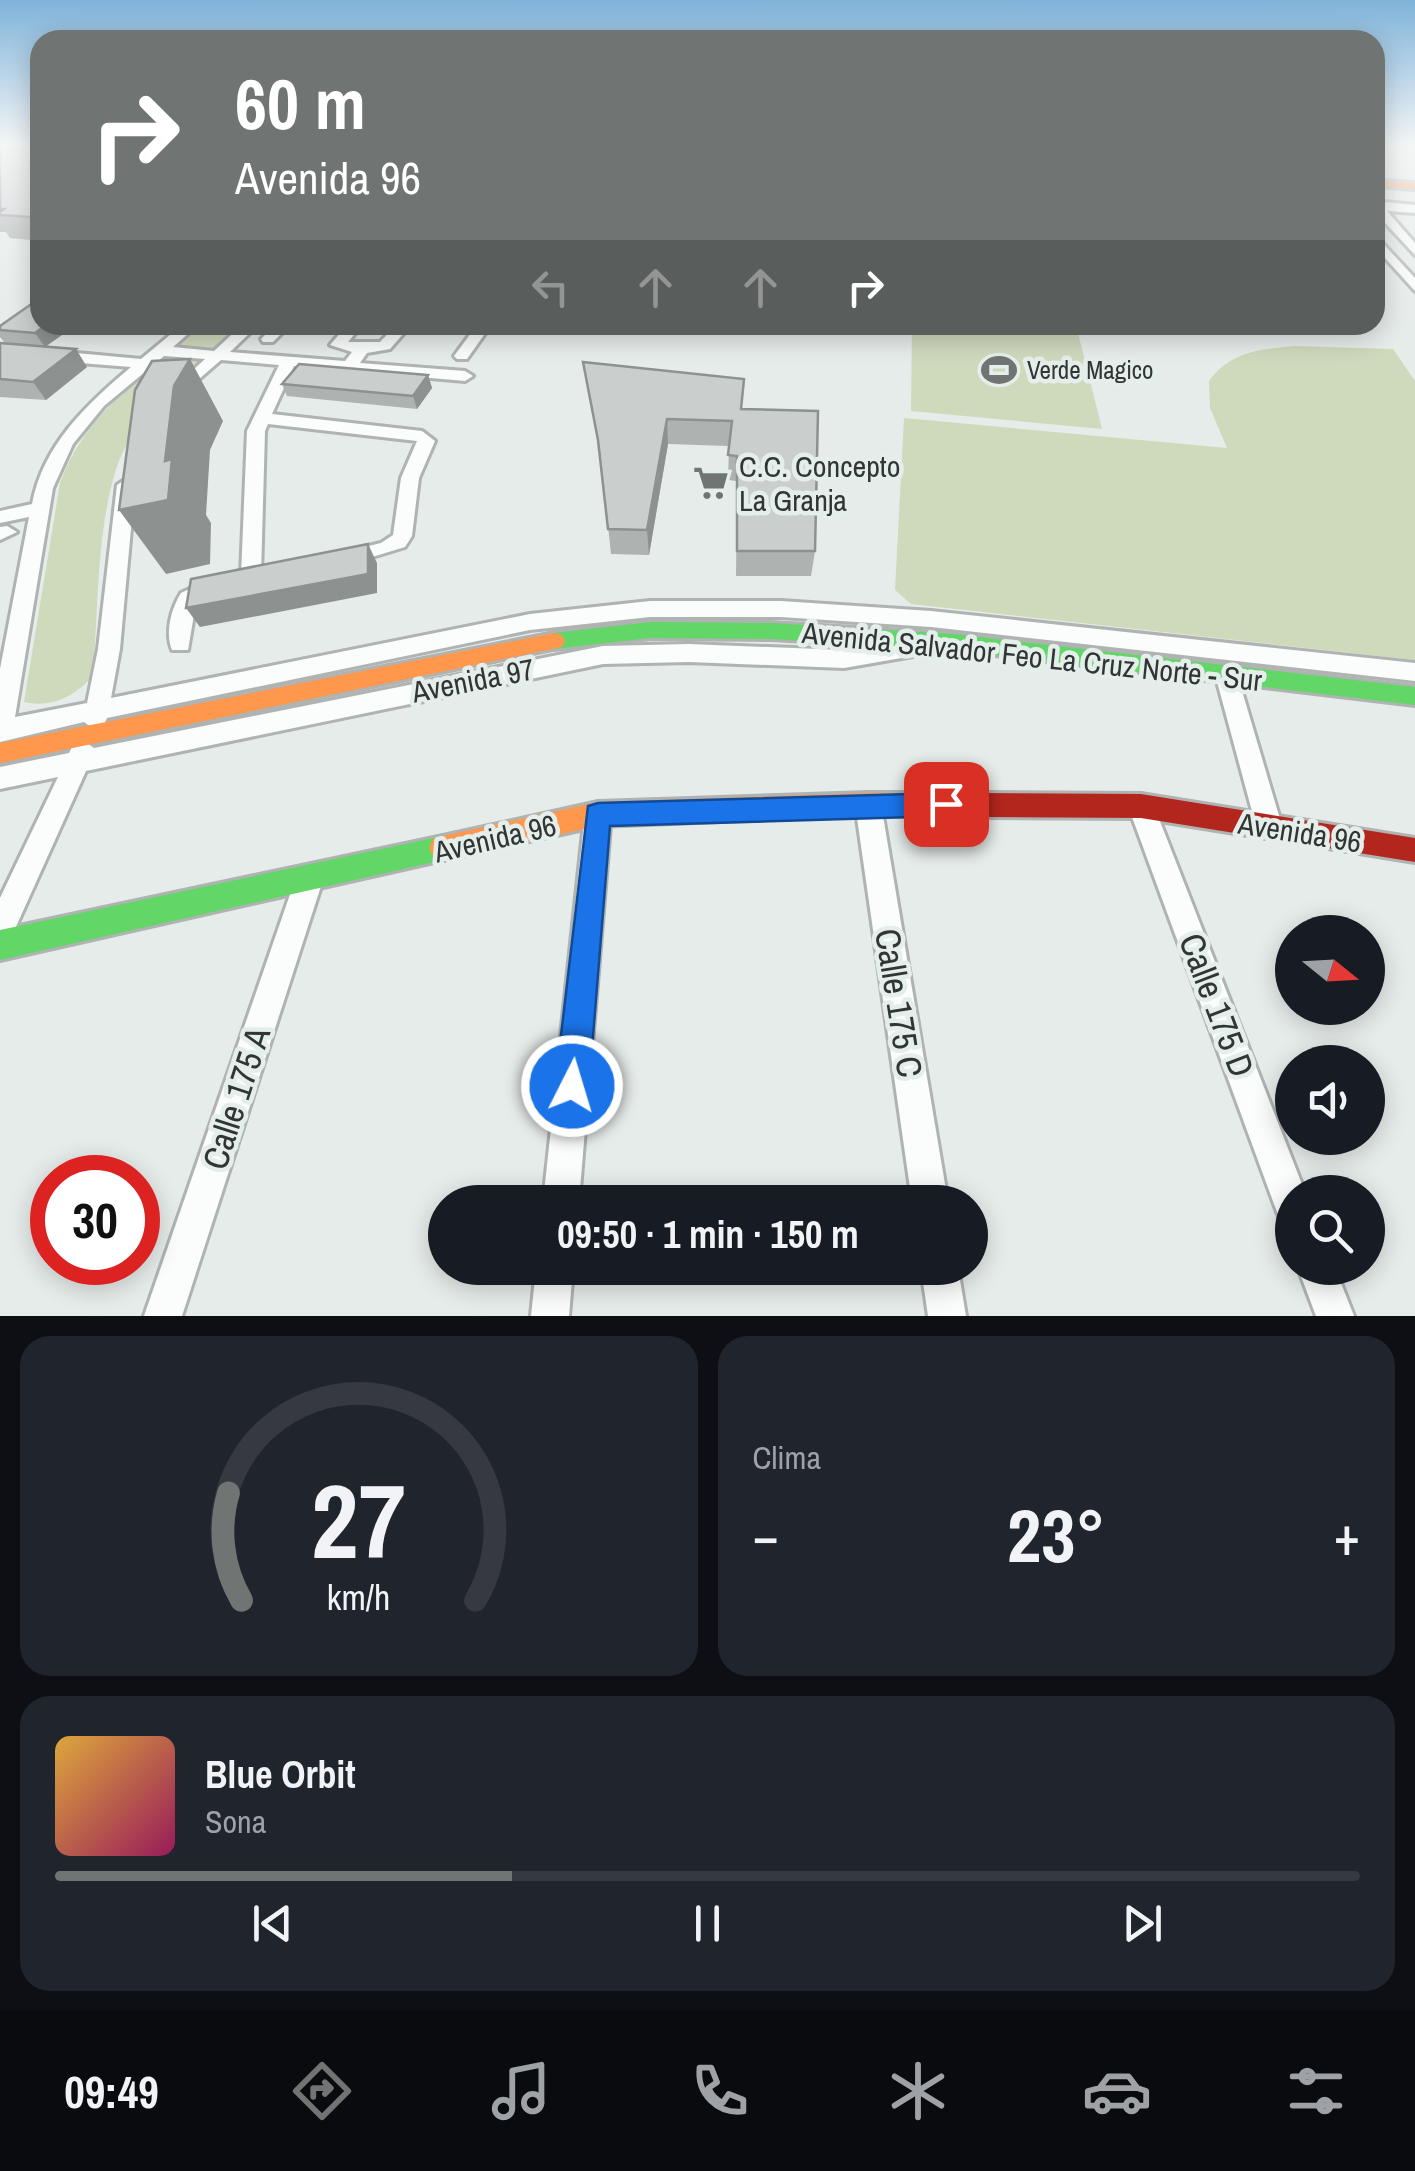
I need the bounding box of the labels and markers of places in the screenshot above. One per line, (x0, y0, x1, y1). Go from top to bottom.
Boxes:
sports icon: Verde Magico (980, 351, 1018, 389)
place label: Verde Magico (1027, 353, 1154, 387)
place label: C.C. Concepto La Granja (739, 446, 900, 520)
supermarket icon: C.C. Concepto La Granja (692, 464, 730, 502)
pin (904, 762, 989, 847)

